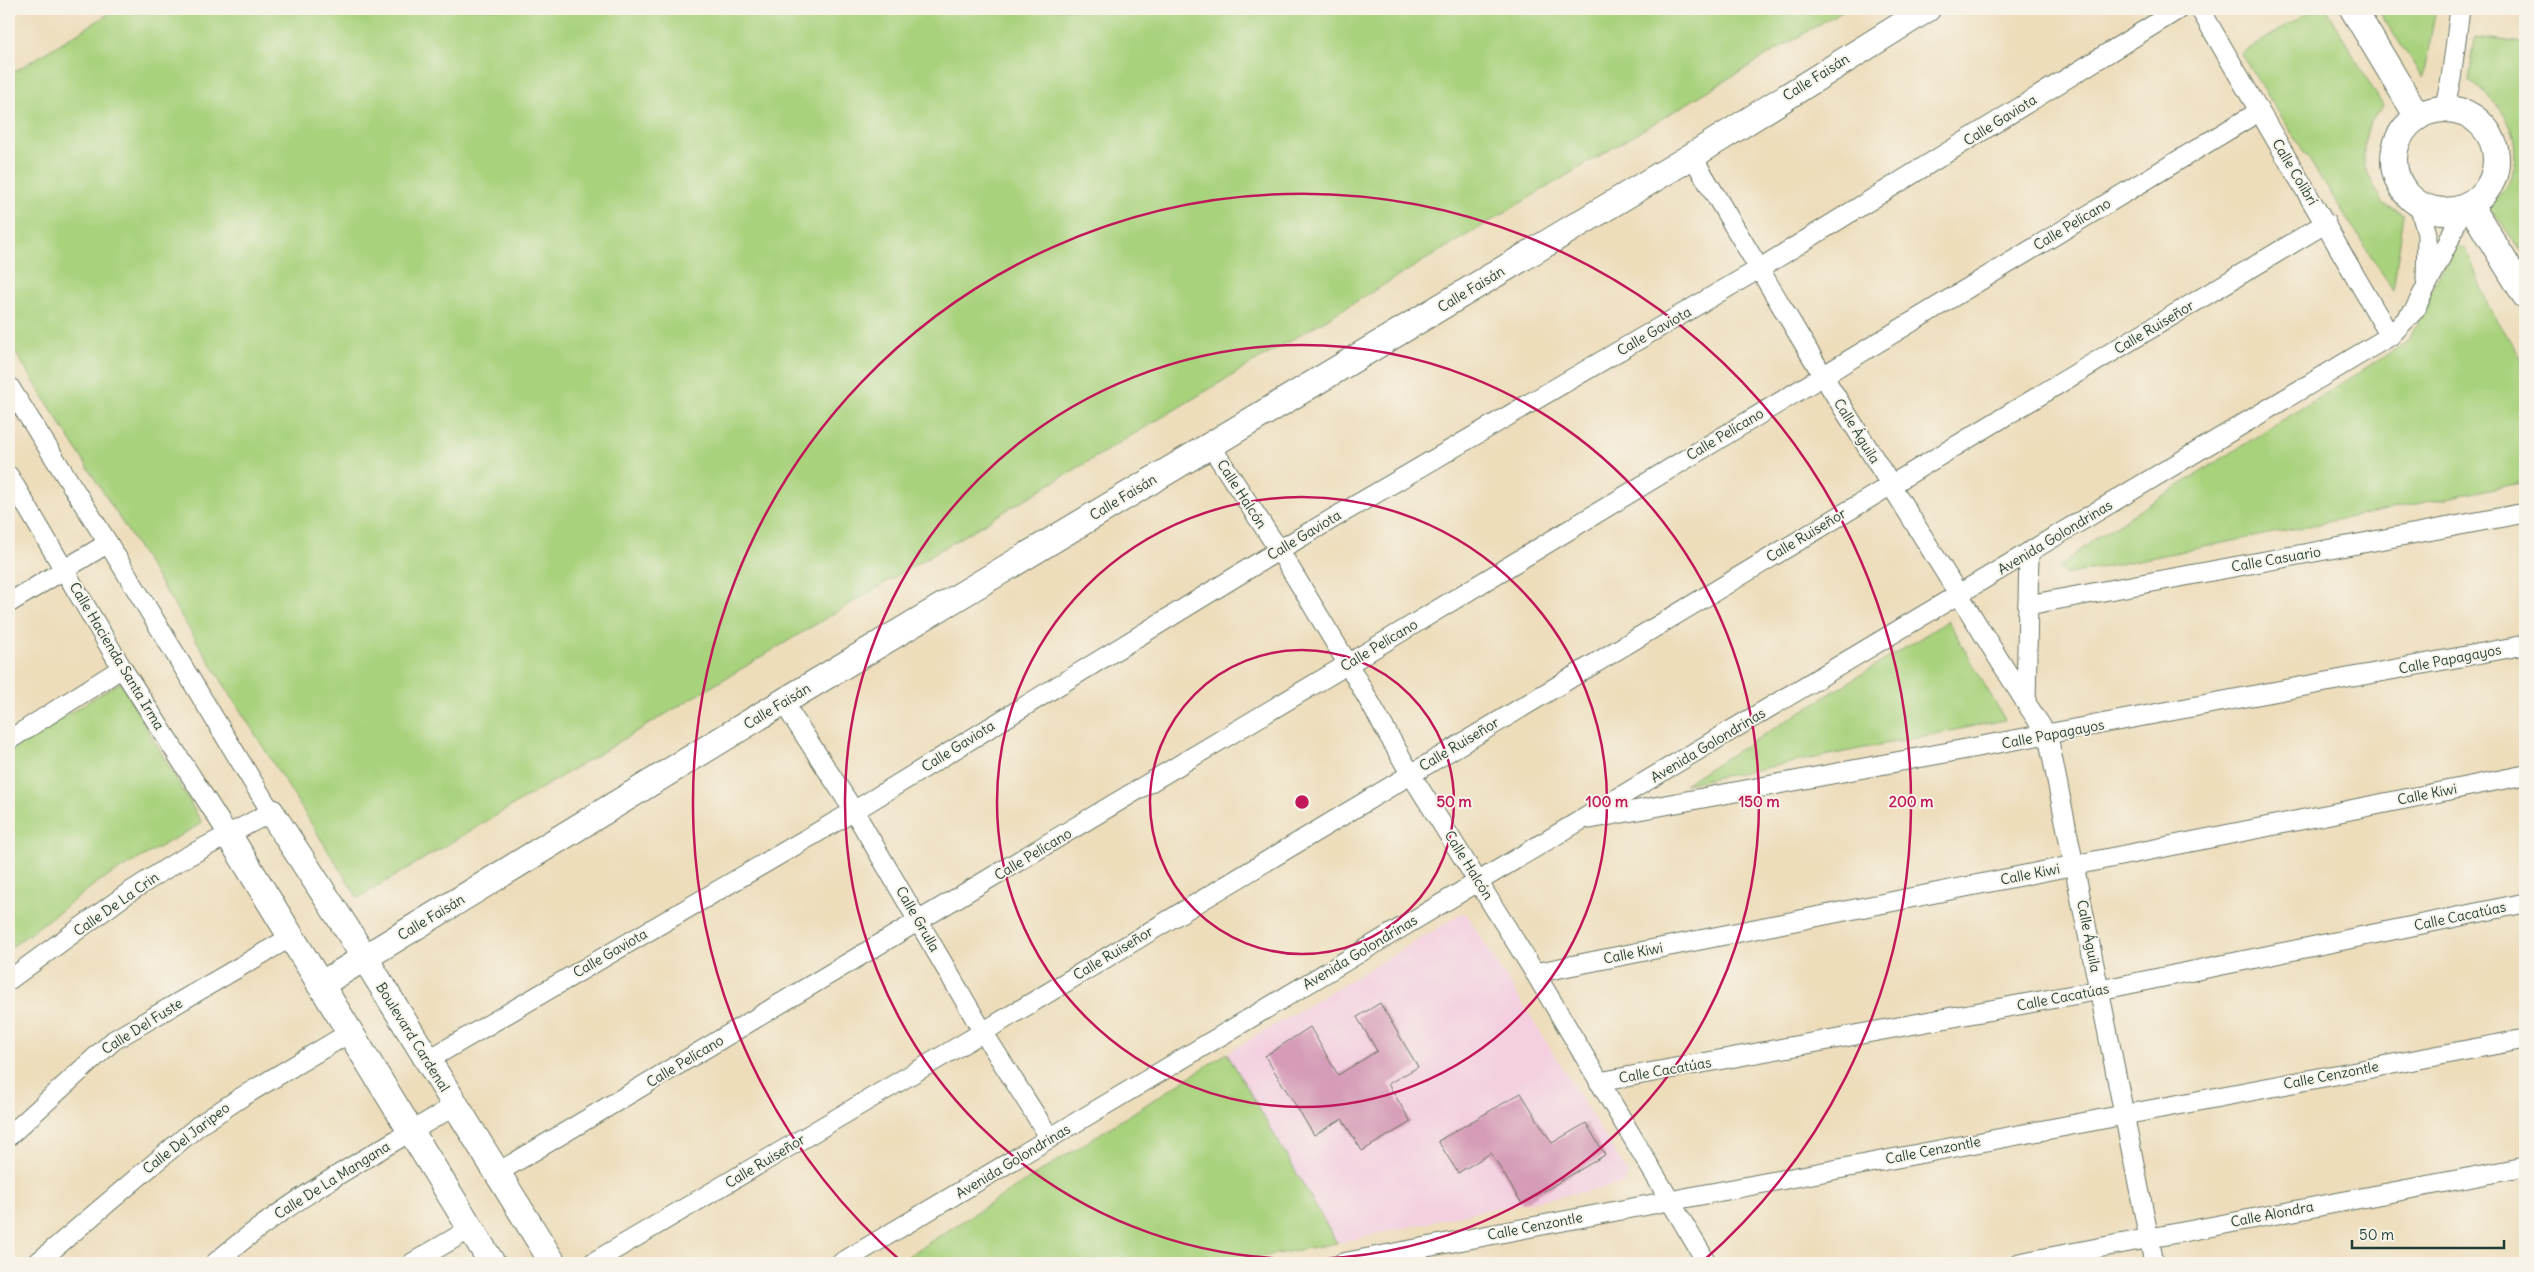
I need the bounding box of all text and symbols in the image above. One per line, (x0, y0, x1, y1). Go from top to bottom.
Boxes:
street label: Calle Faisán (1779, 49, 1853, 105)
street label: Calle Gaviota (1960, 90, 2040, 150)
street label: Calle Colibrí (2268, 136, 2322, 208)
street label: Calle Pelícano (2030, 194, 2114, 254)
street label: Calle Faisán (1434, 262, 1508, 316)
street label: Calle Ruiseñor (2111, 296, 2197, 358)
street label: Calle Gaviota (1614, 303, 1694, 359)
street label: Calle Águila (1830, 395, 1884, 467)
street label: Calle Pelícano (1683, 404, 1767, 464)
street label: Calle Halcón (1213, 456, 1271, 532)
street label: Calle Faisán (1086, 470, 1160, 524)
street label: Avenida Golondrinas (1994, 496, 2116, 578)
street label: Calle Ruiseñor (1763, 504, 1849, 566)
street label: Calle Gaviota (1264, 506, 1344, 564)
street label: Calle Casuario (2230, 542, 2322, 576)
street label: Calle Hacienda Santa Irma (66, 579, 168, 733)
street label: Calle Pelícano (1337, 615, 1421, 675)
street label: Calle Papagayos (2397, 640, 2503, 678)
street label: Calle Faisán (740, 679, 814, 733)
street label: Avenida Golondrinas (1647, 704, 1769, 786)
street label: Calle Ruiseñor (1416, 713, 1502, 775)
street label: Calle Papagayos (2000, 715, 2106, 753)
street label: Calle Gaviota (918, 716, 998, 776)
street label: Calle Kiwi (2396, 779, 2458, 809)
text: 50 m (1436, 792, 1472, 811)
text: 100 m (1586, 792, 1628, 811)
text: 150 m (1738, 792, 1780, 811)
text: 200 m (1889, 792, 1933, 811)
centre of rings (1293, 793, 1311, 811)
street label: Calle Pelícano (991, 824, 1075, 884)
street label: Calle Halcón (1441, 827, 1497, 903)
street label: Calle Kiwi (1999, 859, 2061, 889)
street label: Calle De La Crin (70, 868, 162, 940)
street label: Calle Grulla (892, 883, 944, 955)
street label: Calle Faisán (394, 890, 468, 944)
street label: Calle Cacatúas (2412, 897, 2508, 935)
street label: Calle Águila (2073, 898, 2105, 974)
street label: Avenida Golondrinas (1299, 911, 1421, 993)
street label: Calle Ruiseñor (1070, 922, 1156, 984)
street label: Calle Gaviota (570, 925, 650, 981)
street label: Calle Kiwi (1602, 938, 1664, 968)
street label: Boulevard Cardenal (372, 979, 454, 1095)
street label: Calle Cacatúas (2015, 979, 2111, 1015)
street label: Calle Del Fuste (98, 994, 186, 1058)
street label: Calle Pelícano (643, 1031, 727, 1091)
street label: Calle Cacatúas (1617, 1053, 1713, 1087)
street label: Calle Cenzontle (2282, 1057, 2380, 1093)
street label: Calle Del Jaripeo (139, 1098, 233, 1178)
street label: Avenida Golondrinas (952, 1120, 1074, 1202)
street label: Calle Ruiseñor (722, 1130, 808, 1192)
street label: Calle Cenzontle (1884, 1132, 1982, 1168)
street label: Calle De La Mangana (271, 1137, 393, 1223)
street label: Calle Alondra (2229, 1197, 2315, 1231)
street label: Calle Cenzontle (1486, 1208, 1584, 1244)
scale bar (2352, 1217, 2504, 1249)
text: 50 m (2359, 1225, 2394, 1244)

